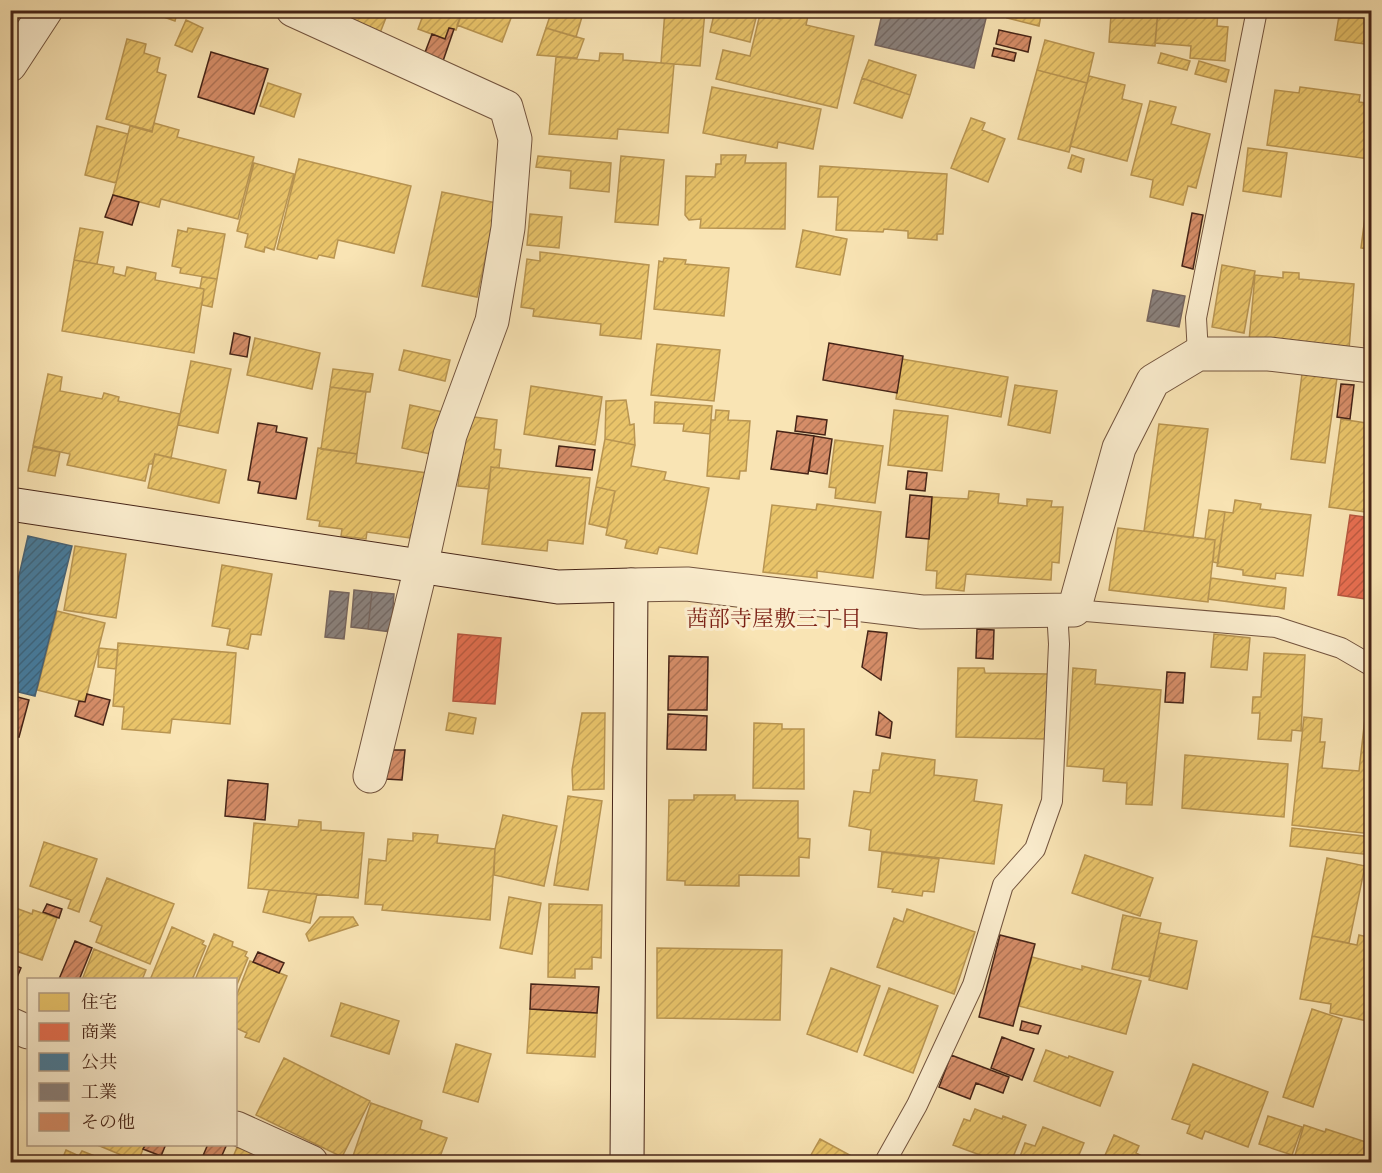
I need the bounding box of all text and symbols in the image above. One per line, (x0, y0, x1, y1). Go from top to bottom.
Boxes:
district label: 茜部寺屋敷三丁目 (686, 606, 862, 634)
legend (27, 978, 237, 1146)
text: 住宅 (81, 992, 117, 1015)
text: 商業 (81, 1022, 117, 1045)
text: 公共 (81, 1052, 117, 1075)
text: 工業 (81, 1082, 117, 1105)
text: その他 (81, 1112, 135, 1135)

